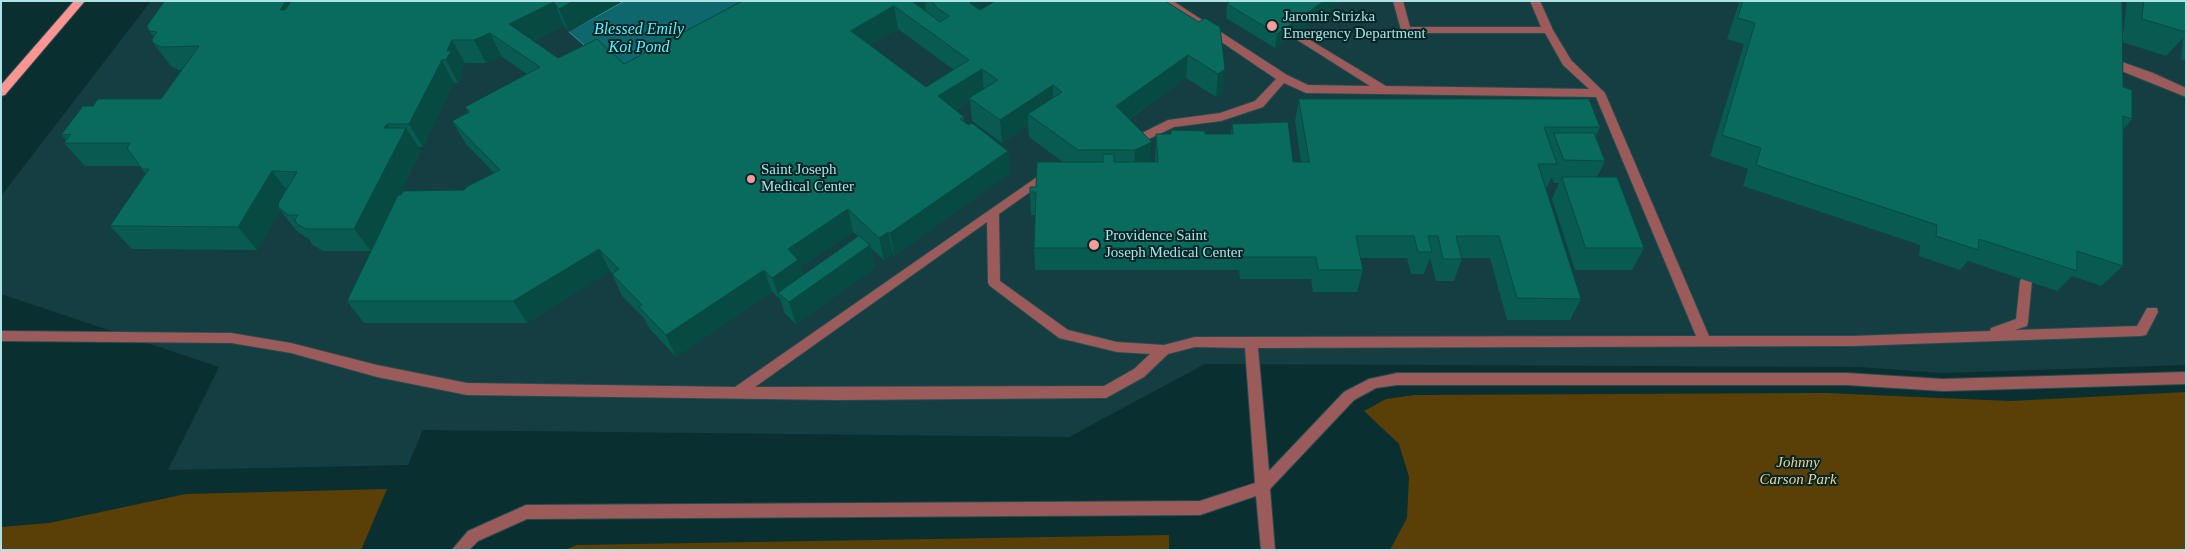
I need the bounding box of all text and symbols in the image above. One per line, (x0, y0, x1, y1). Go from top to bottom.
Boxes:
place label: Jaromir Strizka Emergency Department (1283, 8, 1426, 43)
marker: Jaromir Strizka Emergency Department (1265, 19, 1279, 33)
water label: Blessed Emily Koi Pond (594, 20, 684, 58)
place label: Saint Joseph Medical Center (761, 161, 854, 196)
marker: Saint Joseph Medical Center (745, 173, 757, 185)
place label: Providence Saint Joseph Medical Center (1105, 227, 1242, 262)
marker: Providence Saint Joseph Medical Center (1087, 238, 1101, 252)
park label: Johnny Carson Park (1759, 454, 1837, 489)

